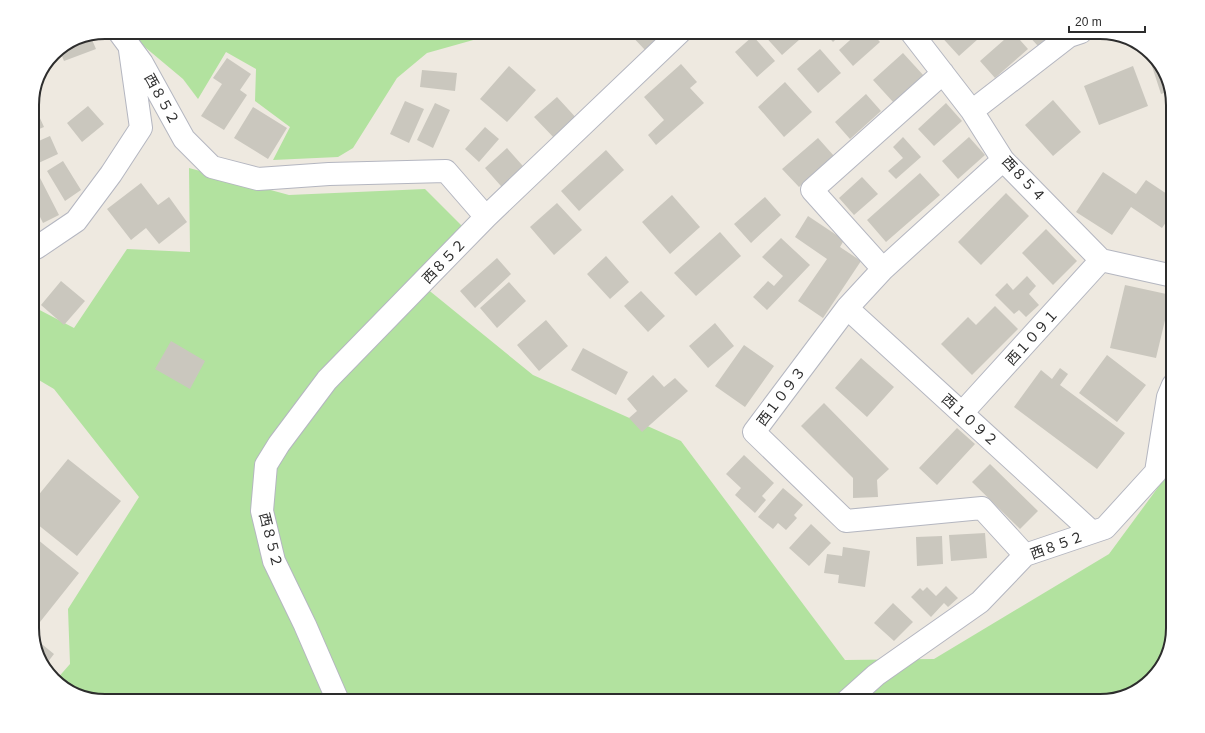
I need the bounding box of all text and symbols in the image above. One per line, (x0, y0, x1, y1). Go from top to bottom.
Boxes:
scale bar (1069, 8, 1145, 34)
text: 20 m (1075, 15, 1102, 29)
street label: 西８５２ (141, 71, 183, 127)
street label: 西８５４ (999, 153, 1049, 205)
street label: 西８５２ (419, 235, 469, 287)
street label: 西１０９１ (1003, 306, 1061, 368)
street label: 西１０９３ (754, 363, 808, 429)
street label: 西１０９２ (939, 391, 1001, 449)
street label: 西８５２ (256, 511, 286, 569)
street label: 西８５２ (1028, 528, 1086, 562)

